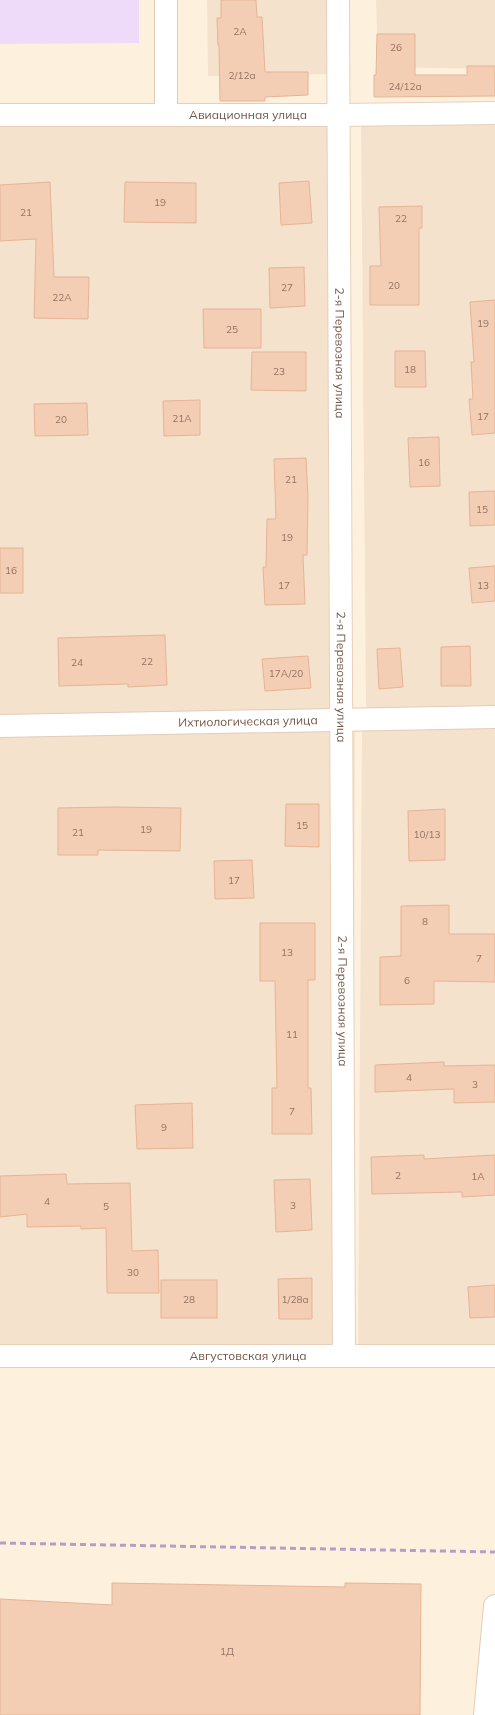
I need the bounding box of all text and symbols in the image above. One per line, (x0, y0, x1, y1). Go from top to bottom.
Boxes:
house number: 2А (233, 25, 247, 38)
house number: 26 (390, 41, 402, 54)
house number: 2/12а (229, 69, 255, 82)
house number: 24/12а (389, 80, 421, 93)
street label: Авиационная улица (189, 107, 307, 122)
house number: 19 (154, 196, 166, 209)
house number: 21 (20, 206, 32, 219)
house number: 22 (395, 212, 407, 225)
house number: 20 (388, 279, 400, 292)
house number: 27 (281, 281, 293, 294)
street label: 2-я Перевозная улица (332, 287, 348, 419)
house number: 22А (52, 291, 72, 304)
house number: 19 (477, 317, 489, 330)
house number: 25 (226, 323, 238, 336)
house number: 18 (404, 363, 416, 376)
house number: 23 (273, 365, 285, 378)
house number: 17 (477, 410, 489, 423)
house number: 21А (172, 412, 192, 425)
house number: 20 (55, 413, 67, 426)
house number: 16 (418, 456, 430, 469)
house number: 21 (285, 473, 297, 486)
house number: 15 (476, 503, 488, 516)
house number: 19 (281, 531, 293, 544)
house number: 16 (5, 564, 17, 577)
house number: 17 (278, 579, 290, 592)
house number: 13 (477, 579, 489, 592)
street label: 2-я Перевозная улица (334, 611, 349, 743)
house number: 22 (141, 655, 153, 668)
house number: 24 (71, 656, 83, 669)
house number: 17А/20 (269, 667, 303, 680)
street label: Ихтиологическая улица (178, 712, 318, 730)
house number: 15 (296, 819, 308, 832)
house number: 19 (140, 823, 152, 836)
house number: 21 (72, 826, 84, 839)
house number: 10/13 (414, 828, 440, 841)
house number: 17 (228, 874, 240, 887)
house number: 8 (422, 915, 428, 928)
street label: 2-я Перевозная улица (335, 935, 351, 1066)
house number: 13 (281, 946, 293, 959)
house number: 7 (476, 952, 482, 965)
house number: 6 (404, 974, 410, 987)
house number: 11 (286, 1028, 298, 1041)
house number: 4 (406, 1071, 412, 1084)
house number: 3 (472, 1078, 478, 1091)
house number: 7 (289, 1105, 295, 1118)
house number: 9 (161, 1121, 167, 1134)
house number: 2 (395, 1169, 401, 1182)
house number: 1А (471, 1170, 485, 1183)
house number: 4 (44, 1195, 50, 1208)
house number: 3 (290, 1199, 296, 1212)
house number: 5 (103, 1200, 109, 1213)
house number: 30 (127, 1266, 139, 1279)
house number: 28 (183, 1293, 195, 1306)
house number: 1/28а (282, 1293, 308, 1306)
street label: Августовская улица (189, 1348, 307, 1363)
house number: 1Д (220, 1645, 234, 1658)

